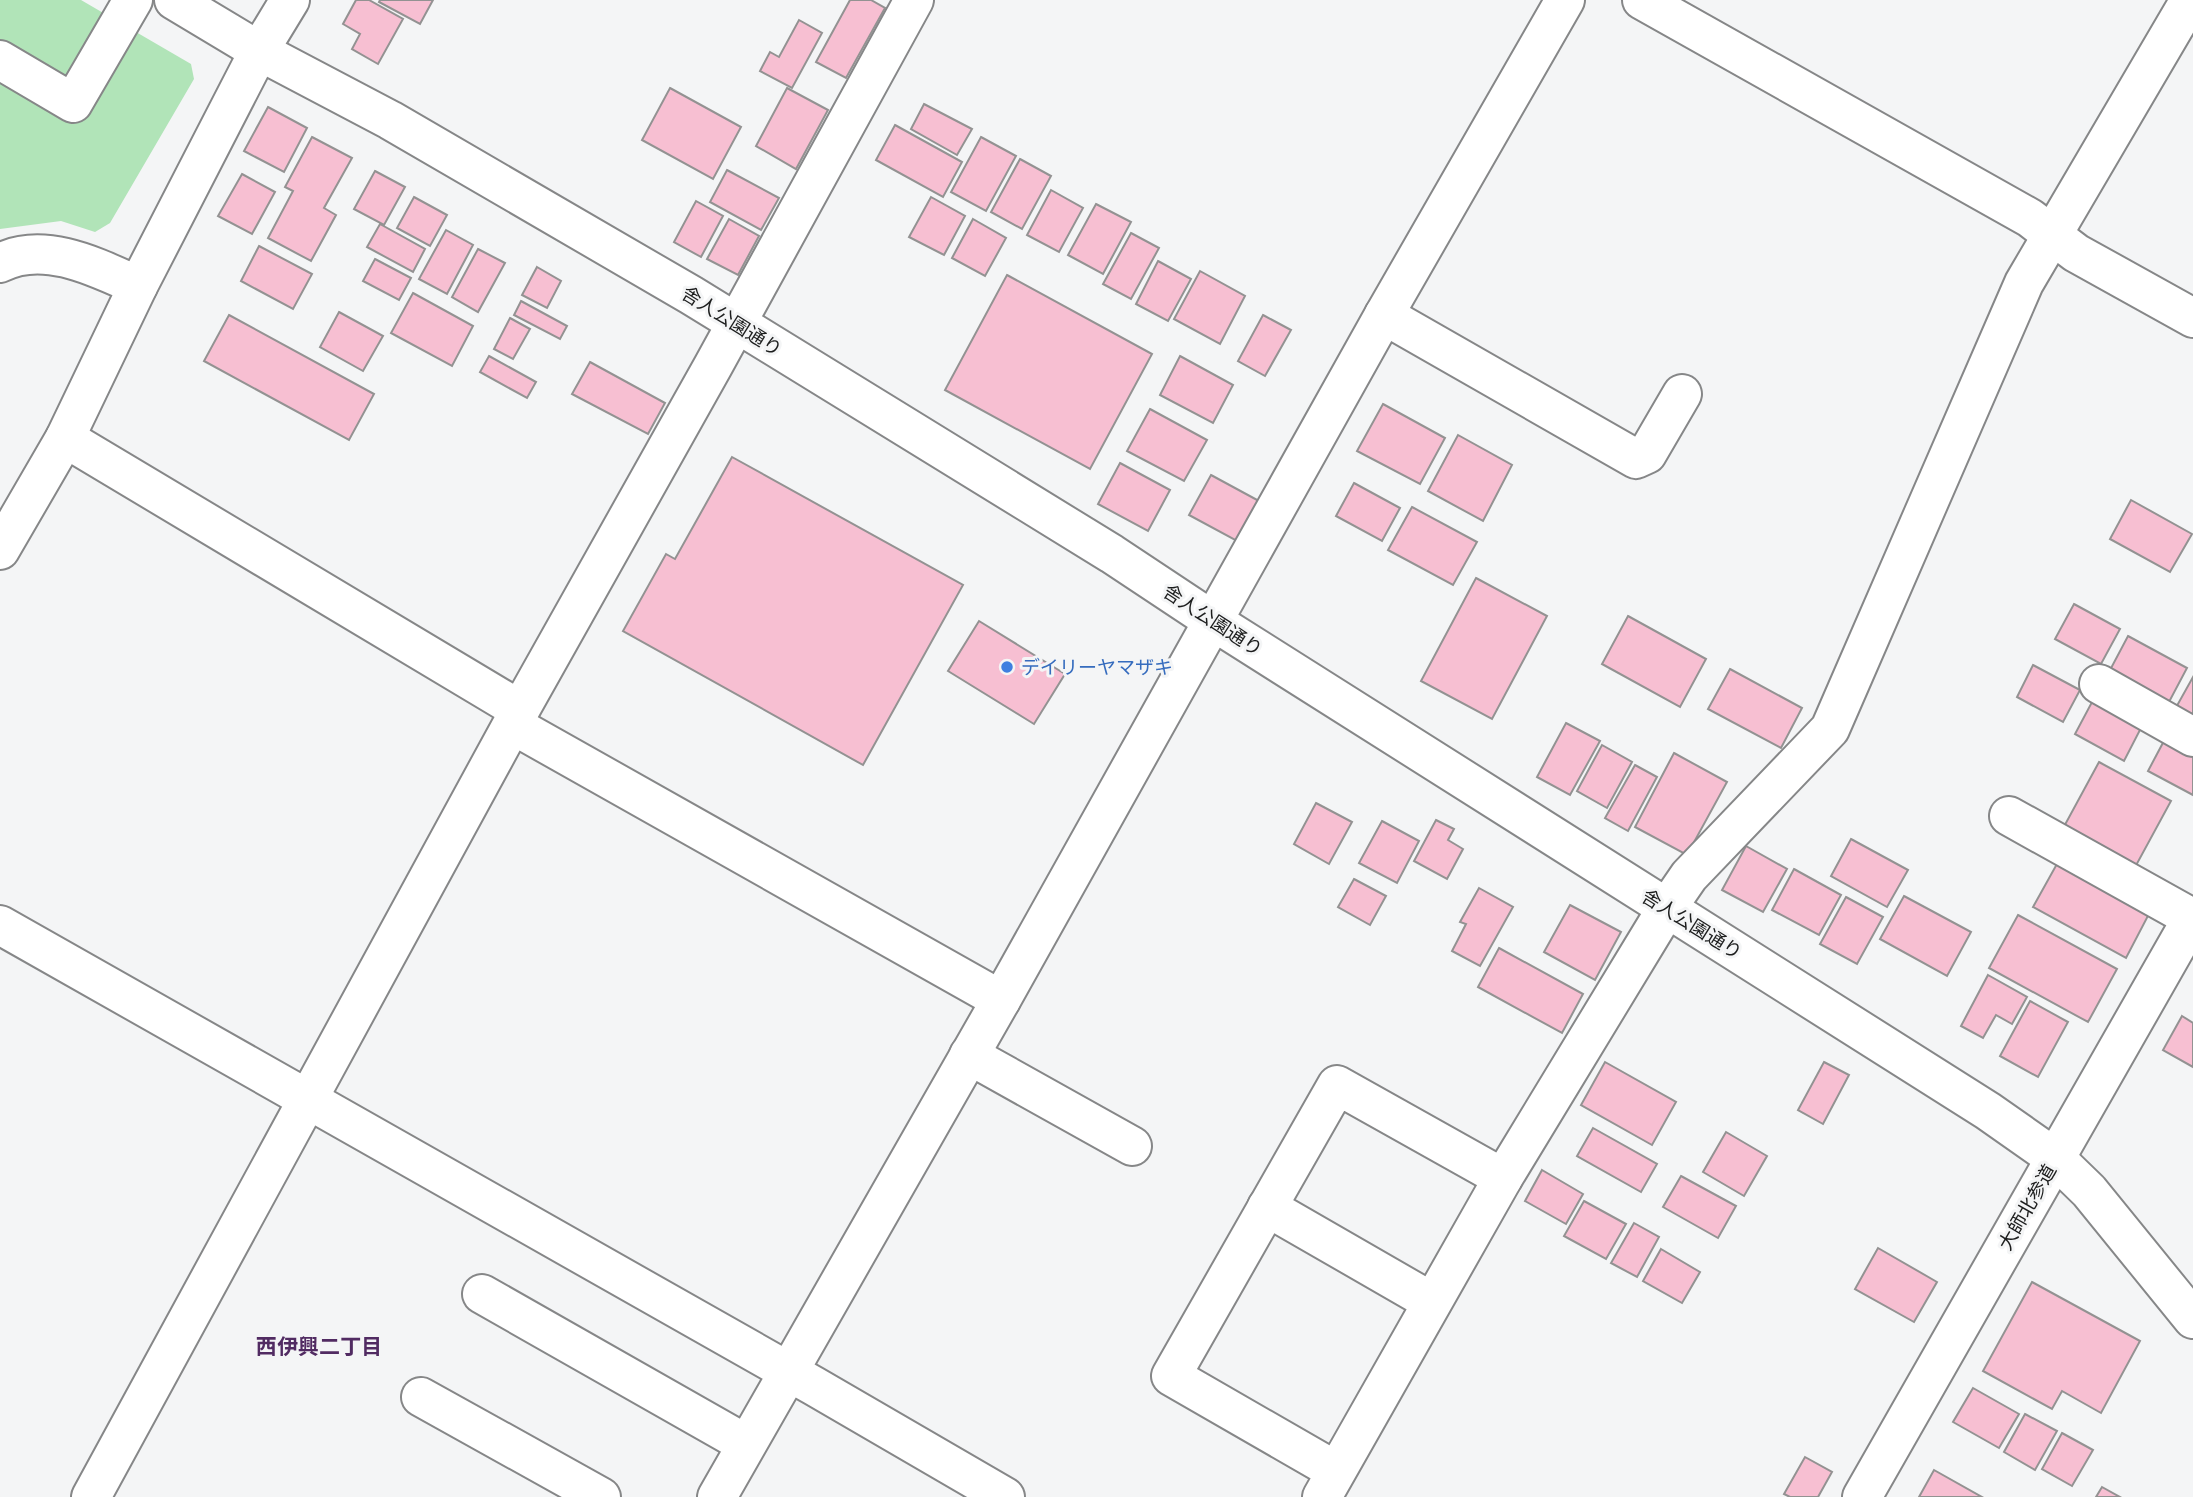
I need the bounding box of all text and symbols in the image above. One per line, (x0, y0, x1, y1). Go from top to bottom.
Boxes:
street label: 舎人公園通り (678, 281, 787, 361)
street label: 舎人公園通り (1159, 579, 1267, 660)
place label: デイリーヤマザキ (1021, 655, 1173, 678)
marker: デイリーヤマザキ (999, 659, 1015, 675)
street label: 舎人公園通り (1638, 884, 1747, 964)
street label: 大師北参道 (1993, 1160, 2060, 1254)
district label: 西伊興二丁目 (256, 1333, 382, 1358)

